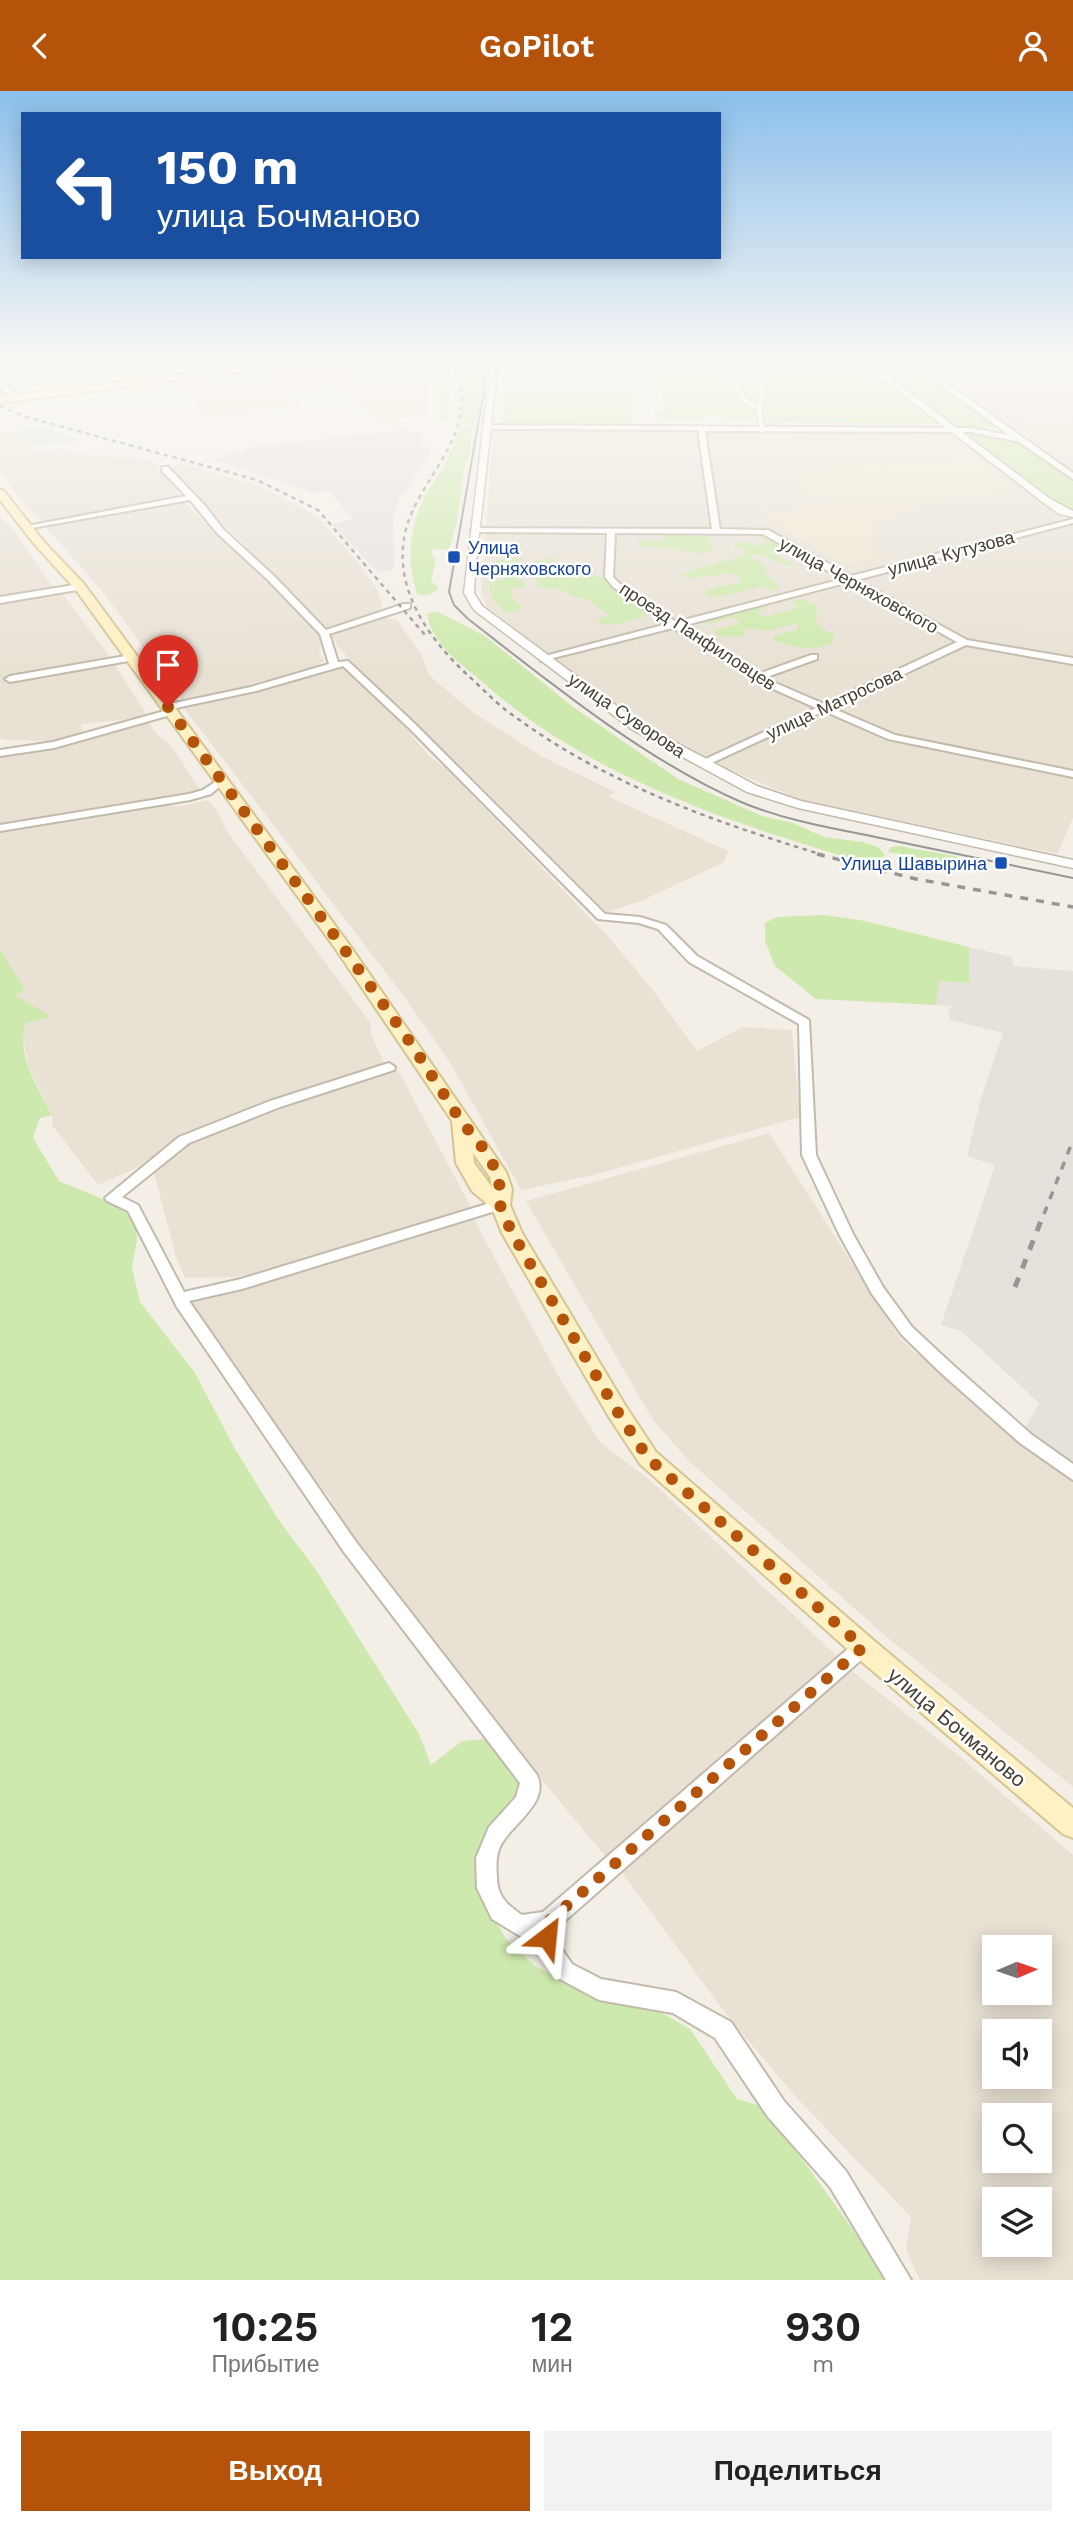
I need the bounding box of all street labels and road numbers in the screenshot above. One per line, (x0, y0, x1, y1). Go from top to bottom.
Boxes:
street label: улица Кутузова (885, 526, 1017, 580)
street label: улица Черняховского (776, 532, 942, 638)
street label: проезд Панфиловцев (616, 578, 780, 694)
street label: улица Матросова (763, 662, 906, 744)
street label: улица Суворова (565, 668, 690, 762)
street label: улица Бочманово (883, 1662, 1031, 1792)

